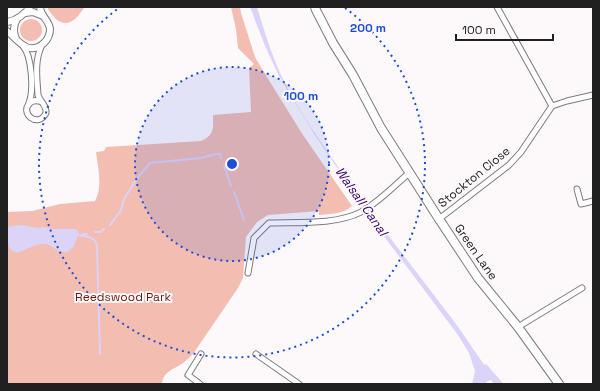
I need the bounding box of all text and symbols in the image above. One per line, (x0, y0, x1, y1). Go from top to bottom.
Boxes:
scale bar (456, 16, 553, 42)
text: 200 m (350, 20, 386, 36)
text: 100 m (462, 22, 496, 38)
text: 100 m (284, 88, 318, 104)
street label: Stockton Close (435, 143, 513, 211)
centre of rings (225, 157, 239, 171)
water label: Walsall Canal (332, 164, 393, 241)
street label: Green Lane (451, 221, 501, 283)
park label: Reedswood Park (75, 289, 171, 305)

